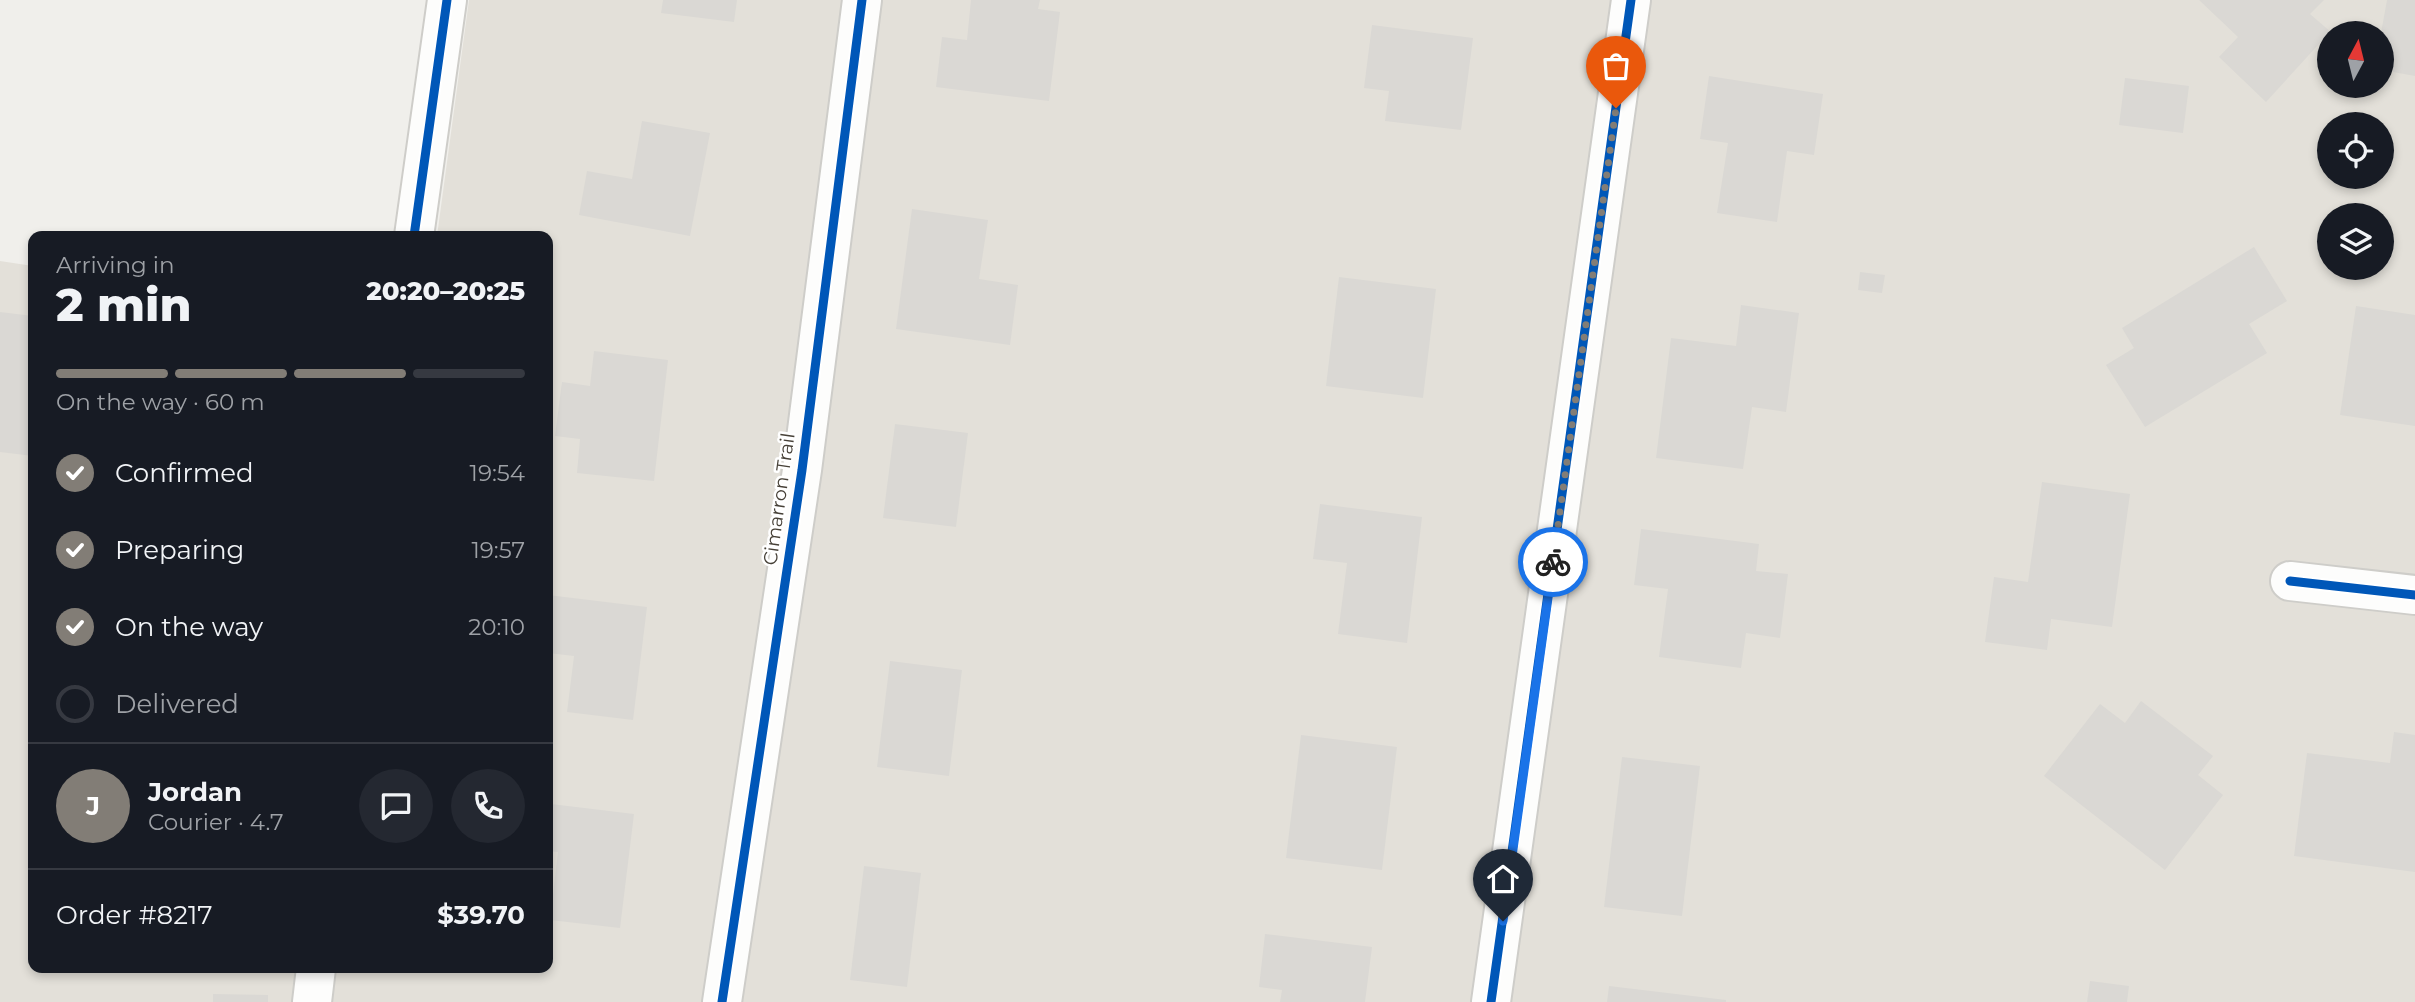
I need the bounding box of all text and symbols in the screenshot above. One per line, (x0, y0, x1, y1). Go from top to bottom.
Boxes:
north arrow (2317, 21, 2394, 98)
map controls (2317, 21, 2394, 280)
pin (1586, 36, 1646, 108)
icon: bag (1597, 47, 1635, 85)
button: locate (2317, 112, 2394, 189)
button: layers (2317, 203, 2394, 280)
text: Arriving in (56, 251, 175, 279)
text: 20:20–20:25 (366, 275, 525, 307)
text: 2 min (56, 276, 191, 333)
text: On the way · 60 m (56, 388, 265, 416)
street label: Cimarron Trail (758, 431, 800, 567)
icon: check (56, 454, 94, 492)
text: Confirmed (115, 457, 254, 489)
text: 19:54 (470, 459, 525, 487)
courier (1518, 527, 1588, 597)
icon: check (56, 531, 94, 569)
text: Preparing (115, 534, 244, 566)
text: 19:57 (472, 536, 525, 564)
icon: bike (1534, 543, 1572, 581)
icon: check (56, 608, 94, 646)
text: On the way (115, 611, 263, 643)
text: 20:10 (468, 613, 525, 641)
text: Delivered (115, 688, 239, 720)
button: chat (359, 769, 433, 843)
button: phone (451, 769, 525, 843)
text: Jordan (148, 776, 242, 808)
text: J (86, 790, 100, 822)
text: Courier · 4.7 (148, 808, 284, 836)
pin (1473, 849, 1533, 921)
icon: home (1484, 860, 1522, 898)
text: Order #8217 (56, 899, 213, 931)
text: $39.70 (437, 899, 525, 931)

